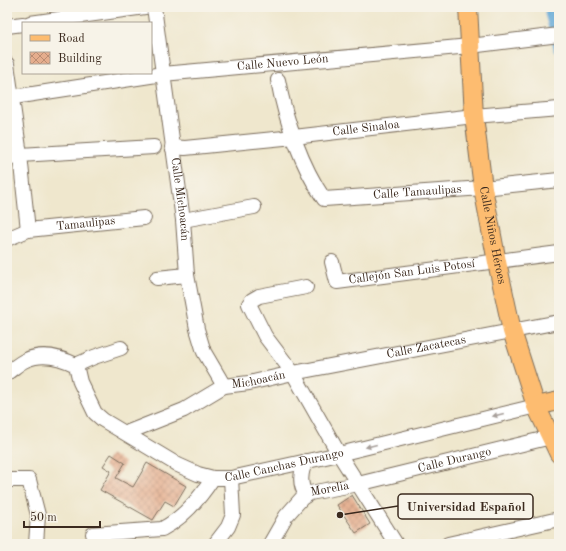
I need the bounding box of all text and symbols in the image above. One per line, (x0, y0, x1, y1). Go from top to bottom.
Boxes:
legend (22, 22, 152, 74)
text: Road (58, 33, 85, 45)
text: Building (58, 53, 102, 65)
street label: Calle Nuevo León (236, 53, 329, 73)
street label: Calle Sinaloa (332, 119, 400, 138)
street label: Calle Michoacán (169, 157, 191, 242)
street label: Calle Tamaulipas (373, 183, 462, 202)
street label: Calle Niños Héroes (477, 185, 508, 285)
street label: Tamaulipas (56, 215, 116, 233)
street label: Callejón San Luis Potosí (348, 258, 476, 286)
street label: Calle Zacatecas (386, 334, 467, 361)
street label: Michoacán (231, 369, 287, 391)
one-way arrow (491, 413, 504, 419)
one-way arrow (365, 443, 377, 449)
street label: Calle Durango (417, 446, 492, 475)
street label: Calle Canchas Durango (225, 447, 345, 484)
street label: Morelia (310, 480, 350, 499)
callout: Universidad Español (398, 494, 533, 519)
text: Universidad Español (406, 501, 526, 514)
scale bar (24, 503, 100, 529)
text: 50 m (30, 511, 57, 524)

